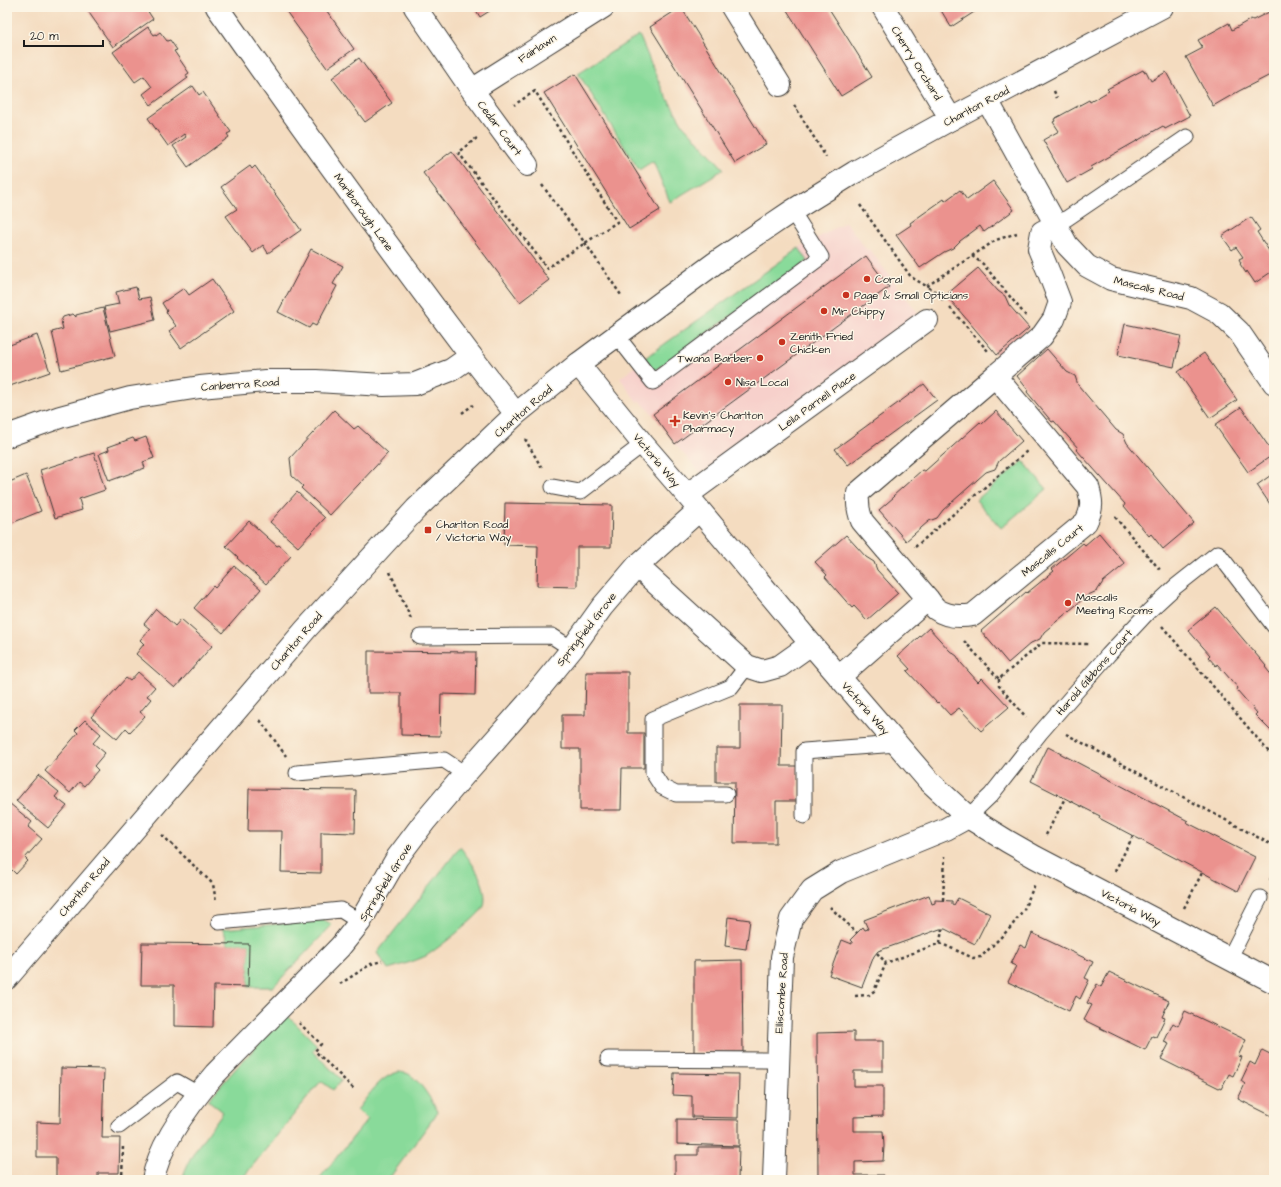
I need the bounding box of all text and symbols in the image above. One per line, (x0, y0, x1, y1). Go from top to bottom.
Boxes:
scale bar (24, 22, 103, 48)
street label: Cherry Orchard (887, 23, 946, 104)
text: 20 m (30, 28, 59, 45)
street label: Fairlawn (515, 30, 560, 66)
street label: Charlton Road (941, 83, 1012, 130)
street label: Cedar Court (474, 98, 526, 159)
street label: Marlborough Lane (329, 170, 397, 255)
place label: Coral (875, 272, 903, 287)
street label: Mascalls Road (1112, 273, 1186, 304)
marker: Coral (862, 274, 872, 284)
place label: Page & Small Opticians (854, 288, 969, 304)
marker: Page & Small Opticians (841, 290, 851, 300)
place label: Mr Chippy (832, 304, 885, 320)
marker: Mr Chippy (819, 306, 829, 316)
place label: Zenith Fried Chicken (790, 329, 853, 357)
marker: Zenith Fried Chicken (777, 337, 787, 347)
place label: Twana Barber (677, 351, 752, 366)
marker: Twana Barber (755, 353, 765, 363)
street label: Leila Parnell Place (776, 368, 859, 435)
street label: Canberra Road (200, 374, 280, 395)
place label: Nisa Local (736, 375, 788, 390)
marker: Nisa Local (723, 377, 733, 387)
street label: Charlton Road (491, 382, 556, 441)
place label: Kevin's Charlton Pharmacy (683, 408, 763, 437)
marker: Kevin's Charlton Pharmacy (670, 416, 680, 426)
street label: Victoria Way (629, 430, 684, 491)
place label: Charlton Road / Victoria Way (436, 517, 511, 546)
street label: Mascalls Court (1018, 520, 1087, 580)
marker: Charlton Road / Victoria Way (423, 525, 433, 535)
street label: Springfield Grove (553, 589, 621, 670)
place label: Mascalls Meeting Rooms (1076, 590, 1153, 619)
marker: Mascalls Meeting Rooms (1063, 598, 1073, 608)
street label: Charlton Road (267, 609, 326, 674)
street label: Harold Gibbons Court (1053, 626, 1136, 719)
street label: Victoria Way (838, 679, 893, 739)
street label: Springfield Grove (355, 840, 416, 925)
street label: Charlton Road (55, 854, 114, 920)
street label: Victoria Way (1098, 885, 1163, 930)
street label: Elliscombe Road (771, 952, 792, 1034)

